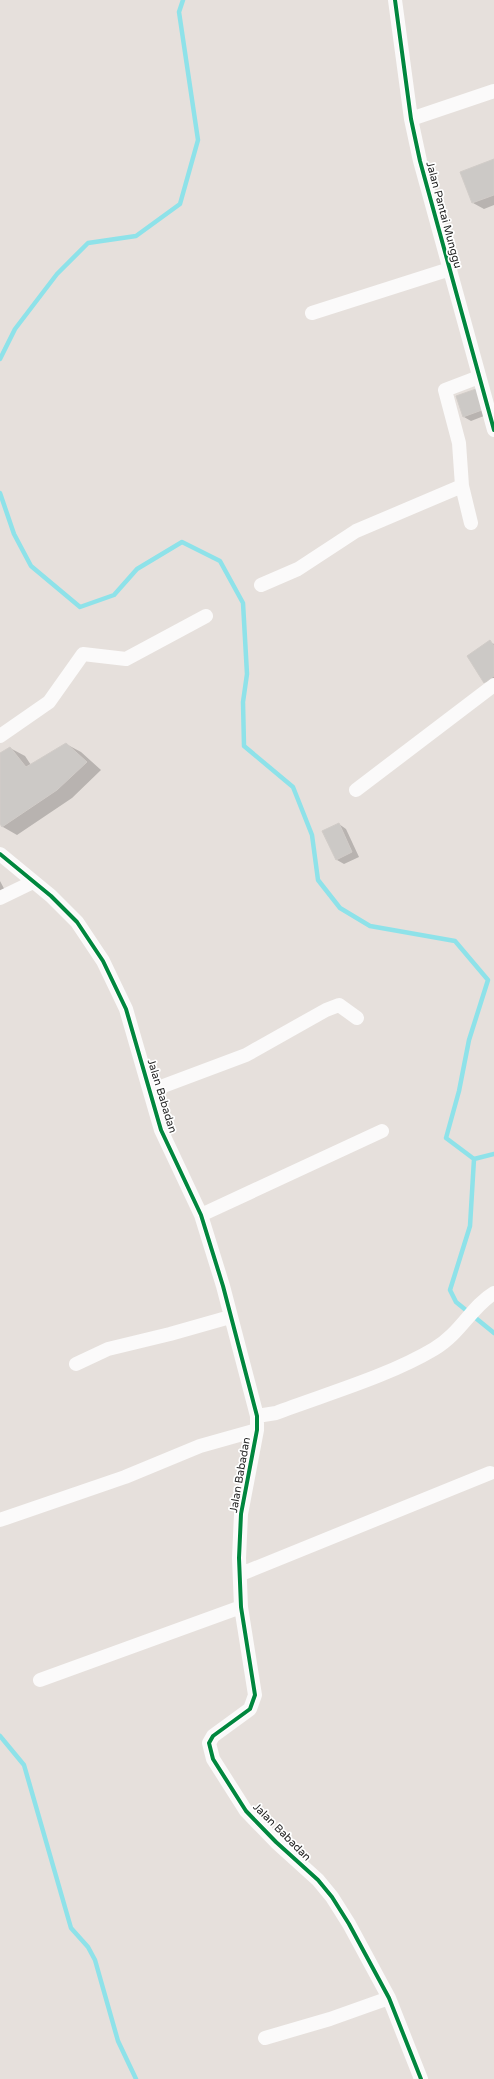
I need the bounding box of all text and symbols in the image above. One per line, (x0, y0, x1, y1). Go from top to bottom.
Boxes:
street label: Jalan Pantai Munggu (423, 160, 465, 270)
street label: Jalan Babadan (145, 1057, 179, 1135)
street label: Jalan Babadan (227, 1436, 253, 1514)
street label: Jalan Babadan (250, 1800, 314, 1864)

